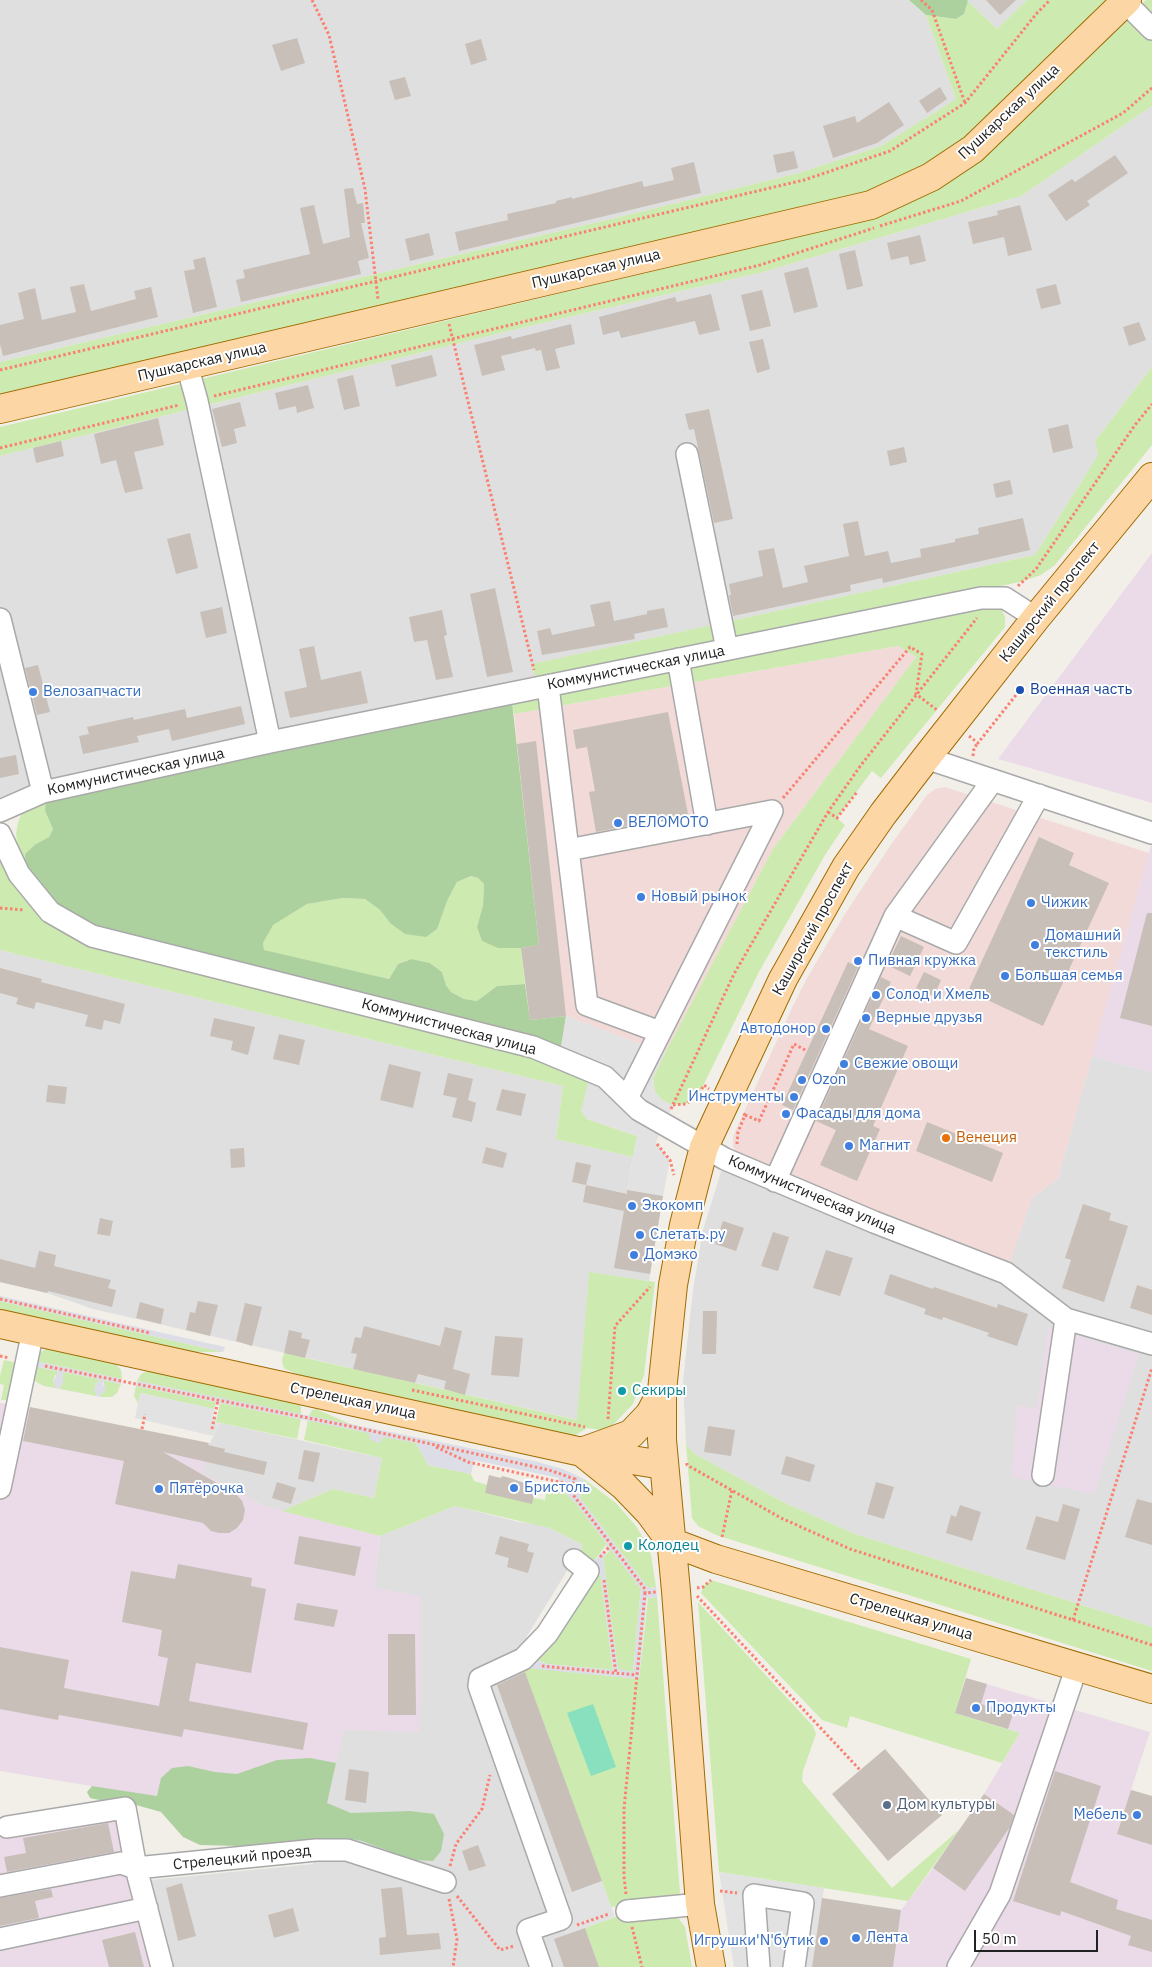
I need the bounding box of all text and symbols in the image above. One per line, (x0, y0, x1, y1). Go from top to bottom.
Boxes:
street label: Пушкарская улица (955, 61, 1063, 163)
street label: Пушкарская улица (530, 245, 662, 293)
street label: Пушкарская улица (136, 338, 268, 386)
street label: Каширский проспект (996, 538, 1104, 666)
street label: Коммунистическая улица (546, 642, 726, 694)
place label: Военная часть (1030, 681, 1132, 699)
place label: Велозапчасти (43, 683, 141, 701)
marker: Военная часть (1014, 684, 1026, 696)
marker: Велозапчасти (27, 686, 39, 698)
street label: Коммунистическая улица (46, 744, 226, 800)
place label: ВЕЛОМОТО (628, 814, 709, 832)
marker: ВЕЛОМОТО (612, 817, 624, 829)
street label: Каширский проспект (769, 859, 857, 999)
place label: Новый рынок (651, 888, 747, 906)
marker: Новый рынок (635, 891, 647, 903)
place label: Чижик (1041, 894, 1088, 912)
marker: Чижик (1025, 897, 1037, 909)
place label: Домашний текстиль (1045, 927, 1121, 962)
marker: Домашний текстиль (1029, 939, 1041, 951)
place label: Пивная кружка (868, 952, 976, 970)
marker: Пивная кружка (852, 955, 864, 967)
place label: Большая семья (1015, 967, 1123, 985)
marker: Большая семья (999, 970, 1011, 982)
place label: Солод и Хмель (886, 986, 989, 1004)
marker: Солод и Хмель (870, 989, 882, 1001)
street label: Коммунистическая улица (359, 995, 539, 1059)
place label: Верные друзья (876, 1009, 983, 1027)
marker: Верные друзья (860, 1012, 872, 1024)
place label: Автодонор (740, 1020, 816, 1038)
marker: Автодонор (820, 1023, 832, 1035)
place label: Свежие овощи (854, 1055, 958, 1073)
marker: Свежие овощи (838, 1058, 850, 1070)
place label: Ozon (812, 1071, 846, 1089)
marker: Ozon (796, 1074, 808, 1086)
place label: Инструменты (688, 1088, 784, 1106)
marker: Инструменты (788, 1091, 800, 1103)
place label: Фасады для дома (796, 1105, 921, 1123)
marker: Фасады для дома (780, 1108, 792, 1120)
place label: Венеция (956, 1129, 1017, 1147)
marker: Венеция (940, 1132, 952, 1144)
place label: Магнит (859, 1137, 910, 1155)
marker: Магнит (843, 1140, 855, 1152)
street label: Коммунистическая улица (725, 1151, 899, 1239)
place label: Экокомп (642, 1197, 703, 1215)
marker: Экокомп (626, 1200, 638, 1212)
place label: Слетать.ру (650, 1226, 726, 1244)
marker: Слетать.ру (634, 1229, 646, 1241)
place label: Домэко (644, 1246, 698, 1264)
marker: Домэко (628, 1249, 640, 1261)
street label: Стрелецкая улица (288, 1379, 418, 1423)
place label: Секиры (632, 1382, 686, 1400)
marker: Секиры (616, 1385, 628, 1397)
place label: Бристоль (524, 1479, 590, 1497)
place label: Пятёрочка (169, 1480, 244, 1498)
marker: Бристоль (508, 1482, 520, 1494)
marker: Пятёрочка (153, 1483, 165, 1495)
place label: Колодец (638, 1537, 699, 1555)
marker: Колодец (622, 1540, 634, 1552)
street label: Стрелецкая улица (847, 1590, 975, 1644)
place label: Продукты (986, 1699, 1056, 1717)
marker: Продукты (970, 1702, 982, 1714)
place label: Дом культуры (897, 1796, 995, 1814)
marker: Дом культуры (881, 1799, 893, 1811)
place label: Мебель (1074, 1806, 1127, 1824)
marker: Мебель (1131, 1809, 1143, 1821)
street label: Стрелецкий проезд (172, 1842, 312, 1874)
scale bar (977, 1920, 1101, 1952)
place label: Лента (866, 1929, 908, 1947)
text: 50 m (982, 1929, 1017, 1948)
place label: Игрушки'N'бутик (694, 1932, 814, 1950)
marker: Лента (850, 1932, 862, 1944)
marker: Игрушки'N'бутик (818, 1935, 830, 1947)

